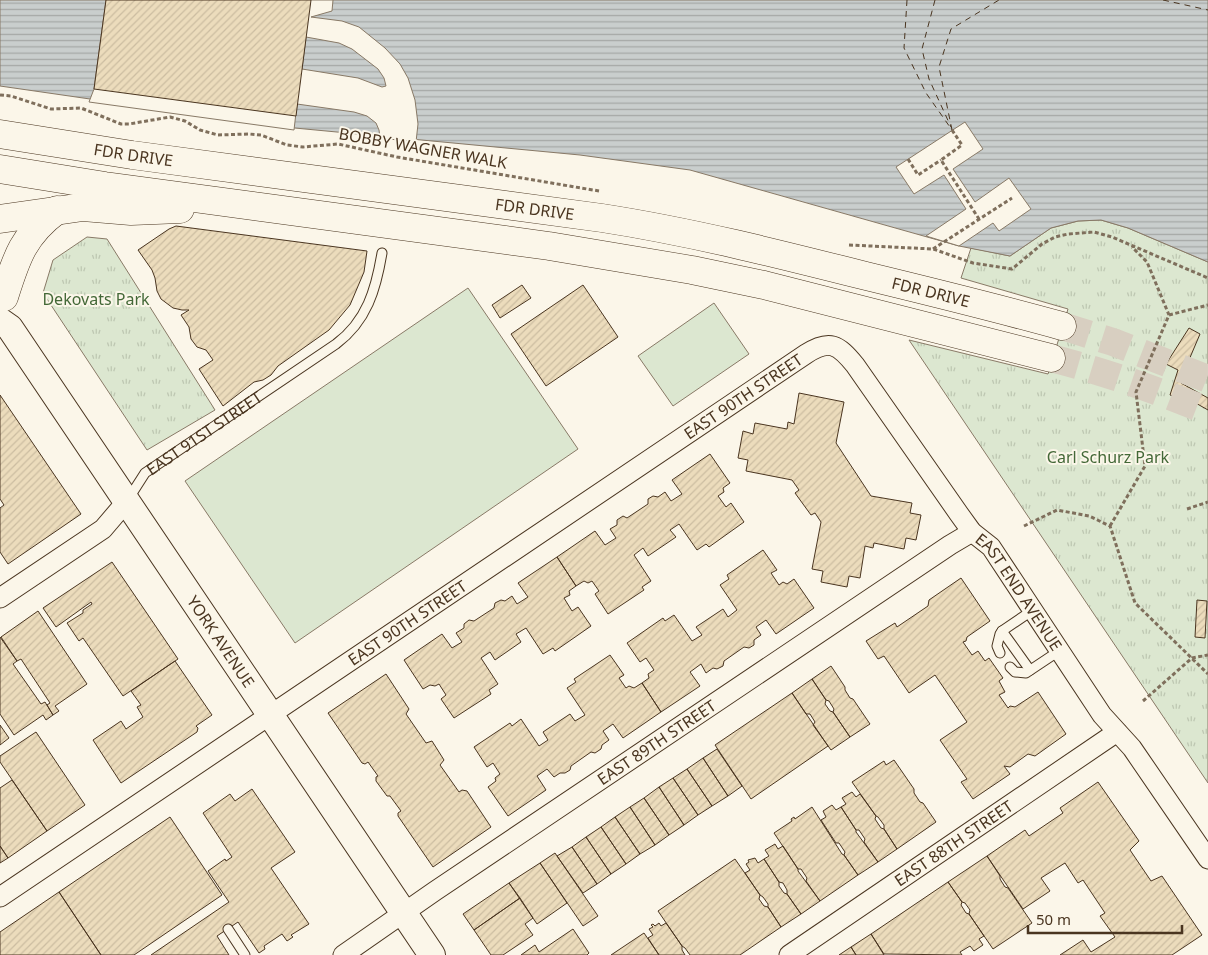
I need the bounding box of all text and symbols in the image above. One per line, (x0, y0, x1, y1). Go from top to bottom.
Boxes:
street label: BOBBY WAGNER WALK (337, 122, 509, 174)
street label: FDR DRIVE (92, 138, 174, 171)
street label: FDR DRIVE (494, 193, 576, 225)
street label: FDR DRIVE (890, 272, 972, 312)
park label: Dekovats Park (42, 288, 150, 310)
street label: EAST 90TH STREET (679, 348, 807, 444)
street label: EAST 91ST STREET (142, 386, 267, 480)
park label: Carl Schurz Park (1047, 446, 1170, 468)
street label: EAST END AVENUE (971, 528, 1067, 655)
street label: EAST 90TH STREET (344, 575, 471, 671)
street label: YORK AVENUE (182, 591, 260, 692)
street label: EAST 89TH STREET (593, 694, 720, 790)
street label: EAST 88TH STREET (890, 795, 1017, 891)
scale bar (1028, 902, 1182, 934)
text: 50 m (1036, 909, 1071, 929)

